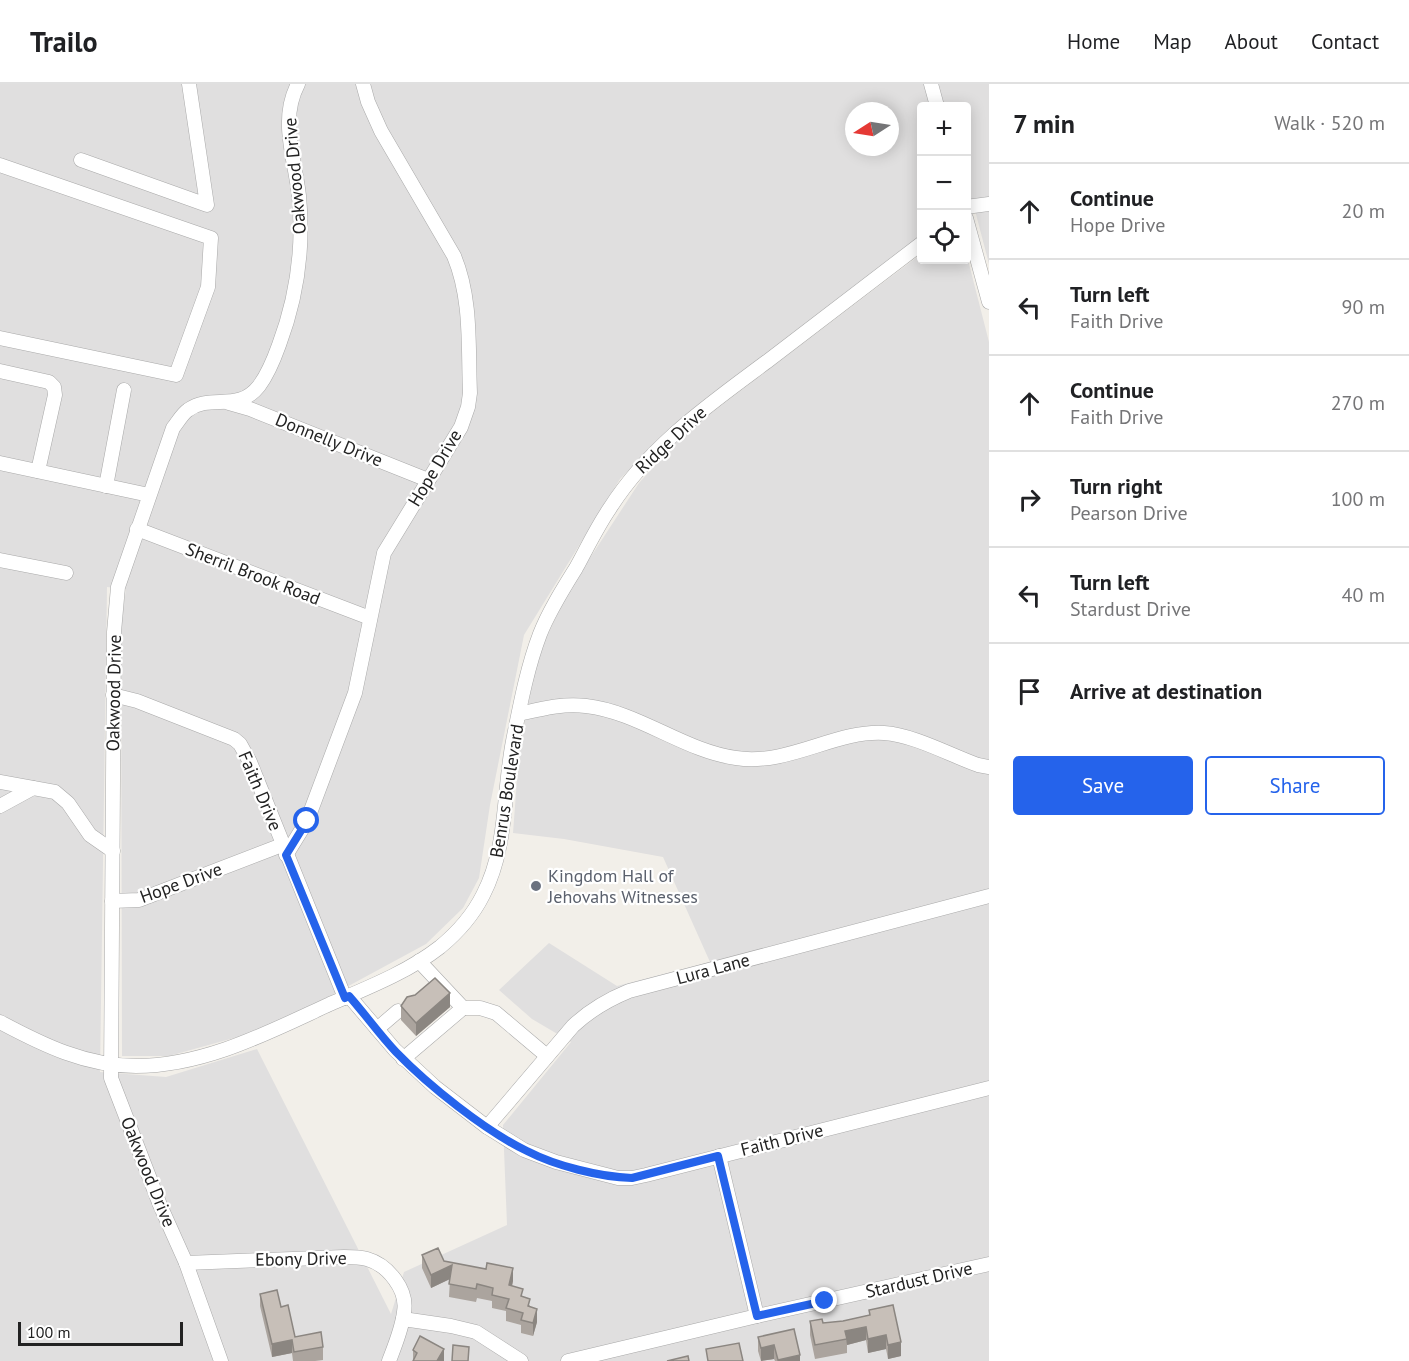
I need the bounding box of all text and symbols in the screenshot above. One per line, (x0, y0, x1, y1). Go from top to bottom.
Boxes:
text: Trailo (30, 23, 97, 60)
text: Home (1067, 28, 1120, 55)
text: Map (1153, 28, 1192, 55)
text: About (1225, 28, 1278, 55)
text: Contact (1311, 28, 1379, 55)
north arrow (845, 102, 899, 156)
map controls (917, 102, 971, 264)
button: + (917, 102, 971, 156)
text: 7 min (1013, 107, 1075, 140)
text: Walk · 520 m (1274, 110, 1385, 136)
street label: Oakwood Drive (278, 117, 311, 235)
button: − (917, 156, 971, 210)
text: Continue (1070, 184, 1154, 212)
icon: ahead (1013, 195, 1046, 228)
text: 20 m (1342, 198, 1385, 224)
button: locate (917, 210, 971, 264)
text: Hope Drive (1070, 212, 1165, 238)
text: Turn left (1070, 280, 1150, 308)
icon: left (1013, 291, 1046, 324)
text: 90 m (1342, 294, 1385, 320)
text: Faith Drive (1070, 308, 1164, 334)
text: Continue (1070, 376, 1154, 404)
icon: ahead (1013, 387, 1046, 420)
text: 270 m (1331, 390, 1385, 416)
street label: Ridge Drive (630, 401, 711, 478)
text: Faith Drive (1070, 404, 1164, 430)
street label: Donnelly Drive (272, 408, 386, 471)
street label: Hope Drive (403, 425, 467, 510)
text: Turn right (1070, 472, 1162, 500)
icon: right (1013, 483, 1046, 516)
text: 100 m (1331, 486, 1385, 512)
text: Pearson Drive (1070, 500, 1188, 526)
street label: Sherril Brook Road (182, 537, 324, 610)
text: Turn left (1070, 568, 1150, 596)
icon: left (1013, 579, 1046, 612)
text: 40 m (1342, 582, 1385, 608)
text: Stardust Drive (1070, 596, 1191, 622)
street label: Oakwood Drive (101, 634, 126, 752)
icon: arrive (1013, 675, 1046, 708)
text: Arrive at destination (1070, 677, 1262, 705)
street label: Benrus Boulevard (485, 722, 528, 859)
street label: Faith Drive (233, 748, 287, 834)
button: Save (1013, 756, 1193, 815)
button: Share (1205, 756, 1385, 815)
route start (293, 807, 319, 833)
street label: Hope Drive (137, 857, 225, 908)
place label: Kingdom Hall of Jehovahs Witnesses (547, 864, 698, 908)
marker: Kingdom Hall of Jehovahs Witnesses (529, 879, 543, 893)
street label: Lura Lane (673, 948, 752, 989)
street label: Oakwood Drive (116, 1113, 181, 1230)
street label: Faith Drive (738, 1118, 825, 1161)
street label: Ebony Drive (255, 1246, 347, 1271)
street label: Stardust Drive (863, 1256, 975, 1303)
route end (811, 1287, 837, 1313)
scale bar (18, 1319, 183, 1346)
text: 100 m (27, 1322, 70, 1342)

